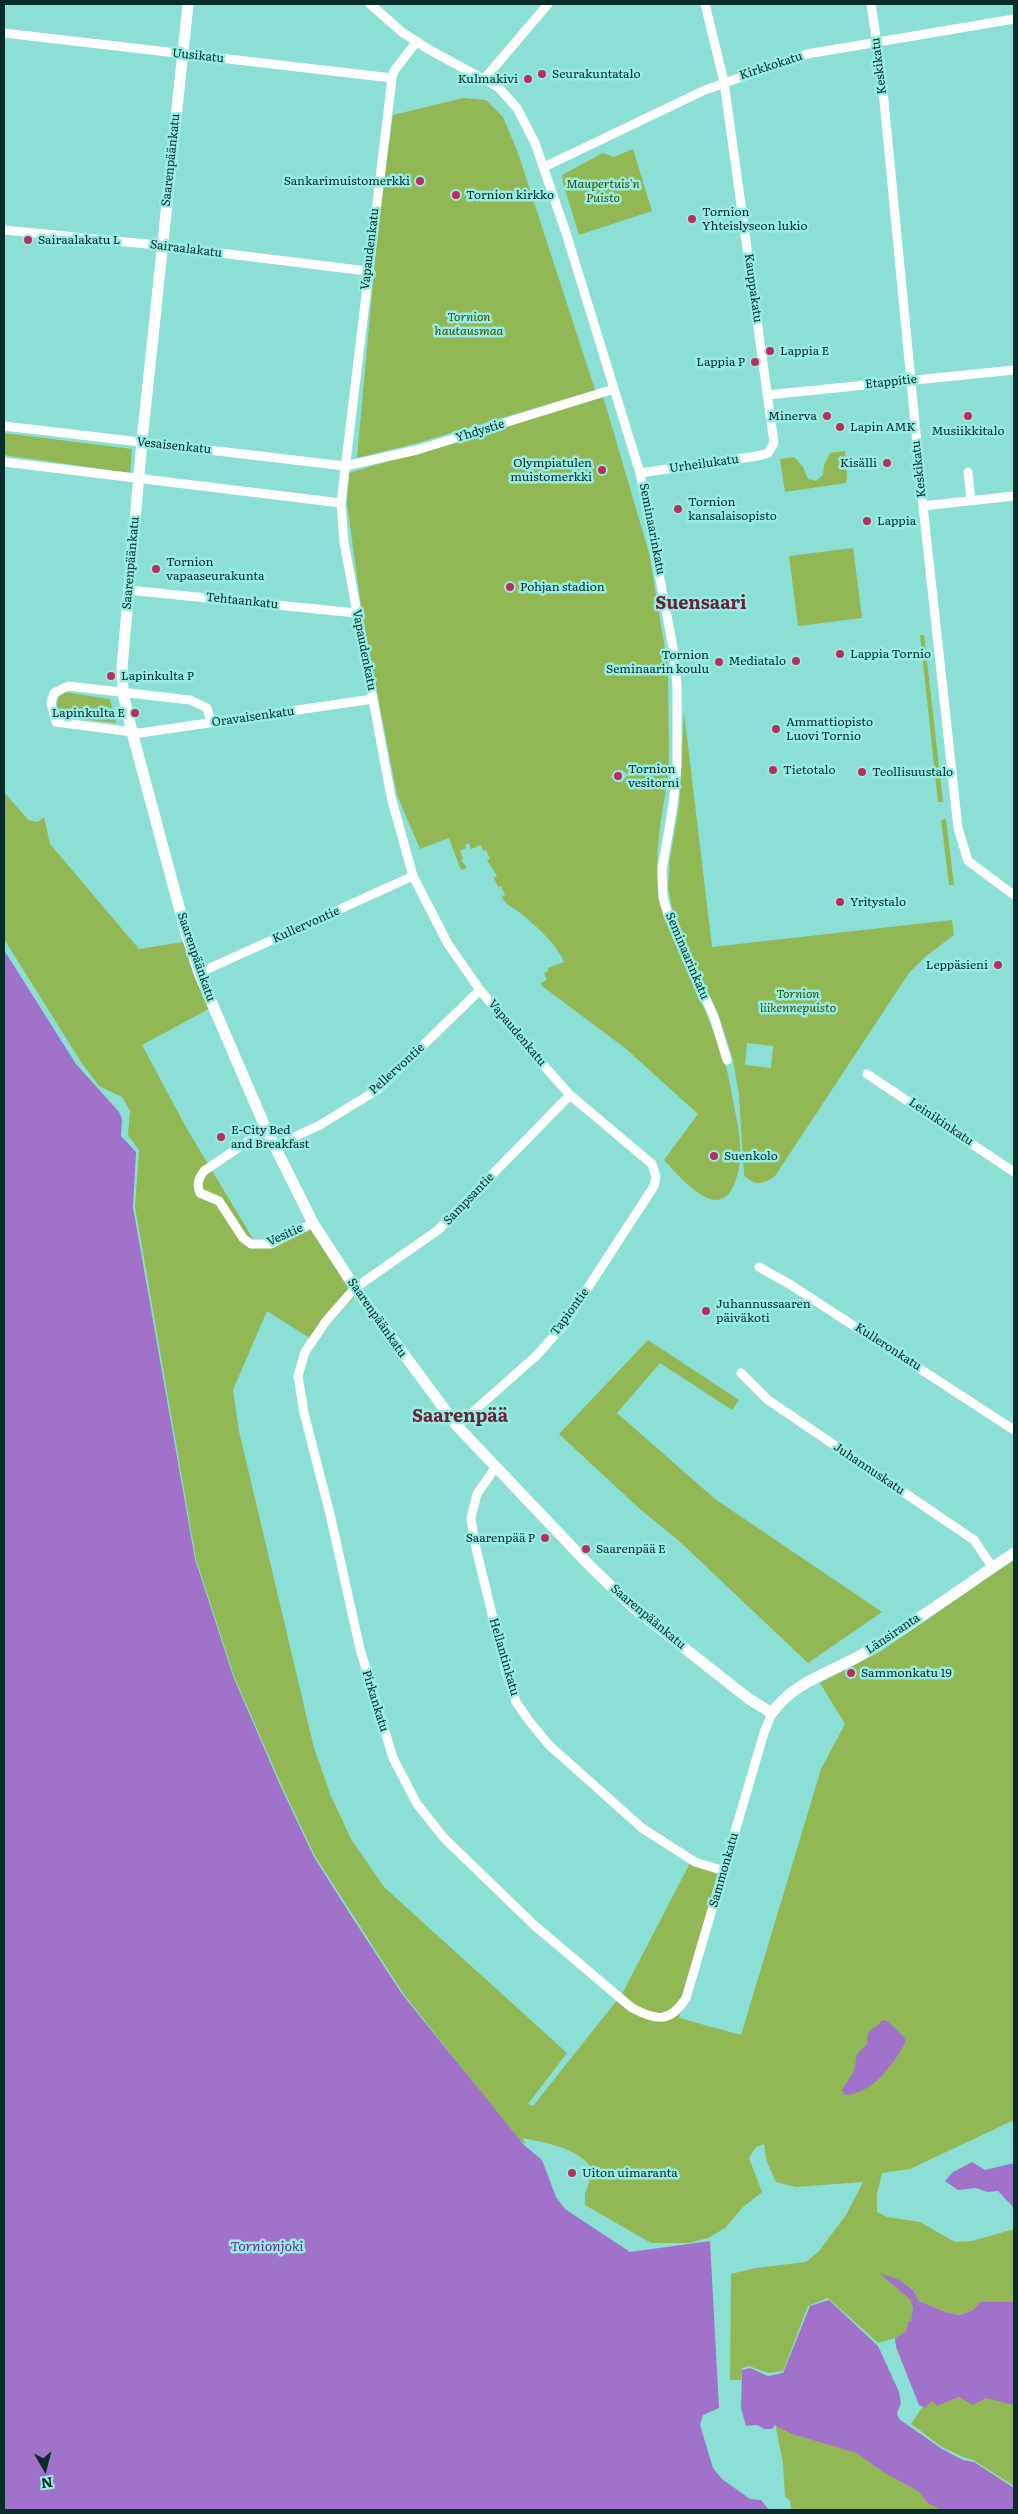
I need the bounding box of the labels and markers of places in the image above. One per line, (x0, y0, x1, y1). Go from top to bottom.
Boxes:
place label: Seurakuntatalo (552, 67, 640, 81)
marker: Seurakuntatalo (536, 68, 548, 80)
place label: Kulmakivi (458, 72, 518, 86)
marker: Kulmakivi (522, 73, 534, 85)
place label: Sankarimuistomerkki (284, 174, 410, 188)
marker: Sankarimuistomerkki (414, 175, 426, 187)
place label: Tornion kirkko (466, 188, 554, 202)
marker: Tornion kirkko (450, 189, 462, 201)
place label: Tornion Yhteislyseon lukio (702, 205, 808, 233)
marker: Tornion Yhteislyseon lukio (686, 213, 698, 225)
place label: Sairaalakatu L (38, 233, 120, 247)
marker: Sairaalakatu L (22, 234, 34, 246)
place label: Lappia E (780, 344, 829, 358)
marker: Lappia E (764, 345, 776, 357)
place label: Lappia P (696, 355, 745, 369)
marker: Lappia P (749, 356, 761, 368)
place label: Minerva (768, 409, 817, 423)
marker: Minerva (821, 410, 833, 422)
marker: Musiikkitalo (962, 410, 974, 422)
place label: Lapin AMK (850, 420, 916, 434)
marker: Lapin AMK (834, 421, 846, 433)
place label: Musiikkitalo (932, 424, 1004, 438)
place label: Olympiatulen muistomerkki (510, 456, 592, 484)
place label: Kisälli (840, 456, 877, 470)
marker: Kisälli (881, 457, 893, 469)
marker: Olympiatulen muistomerkki (596, 464, 608, 476)
place label: Tornion kansalaisopisto (688, 495, 777, 523)
marker: Tornion kansalaisopisto (672, 503, 684, 515)
place label: Lappia (877, 514, 916, 528)
marker: Lappia (861, 515, 873, 527)
place label: Tornion vapaaseurakunta (166, 555, 264, 583)
marker: Tornion vapaaseurakunta (150, 563, 162, 575)
place label: Pohjan stadion (520, 580, 605, 594)
marker: Pohjan stadion (504, 581, 516, 593)
place label: Lappia Tornio (850, 647, 931, 661)
place label: Tornion Seminaarin koulu (606, 648, 709, 676)
marker: Lappia Tornio (834, 648, 846, 660)
place label: Mediatalo (728, 654, 786, 668)
marker: Mediatalo (790, 655, 802, 667)
marker: Tornion Seminaarin koulu (713, 656, 725, 668)
place label: Lapinkulta P (121, 669, 194, 683)
marker: Lapinkulta P (105, 670, 117, 682)
place label: Lapinkulta E (52, 706, 125, 720)
marker: Lapinkulta E (129, 707, 141, 719)
place label: Ammattiopisto Luovi Tornio (786, 715, 873, 743)
marker: Ammattiopisto Luovi Tornio (770, 723, 782, 735)
place label: Tornion vesitorni (628, 762, 679, 790)
place label: Tietotalo (783, 763, 836, 777)
marker: Tietotalo (767, 764, 779, 776)
place label: Teollisuustalo (872, 765, 953, 779)
marker: Teollisuustalo (856, 766, 868, 778)
marker: Tornion vesitorni (612, 770, 624, 782)
place label: Yritystalo (850, 895, 906, 909)
marker: Yritystalo (834, 896, 846, 908)
place label: Leppäsieni (926, 958, 988, 972)
marker: Leppäsieni (992, 959, 1004, 971)
place label: E-City Bed and Breakfast (231, 1123, 309, 1151)
marker: E-City Bed and Breakfast (215, 1131, 227, 1143)
place label: Suenkolo (724, 1149, 778, 1163)
marker: Suenkolo (708, 1150, 720, 1162)
place label: Juhannussaaren päiväkoti (716, 1297, 811, 1325)
marker: Juhannussaaren päiväkoti (700, 1305, 712, 1317)
place label: Saarenpää P (466, 1531, 535, 1545)
marker: Saarenpää P (539, 1532, 551, 1544)
place label: Saarenpää E (596, 1542, 666, 1556)
marker: Saarenpää E (580, 1543, 592, 1555)
place label: Sammonkatu 19 (861, 1666, 952, 1680)
marker: Sammonkatu 19 (845, 1667, 857, 1679)
place label: Uiton uimaranta (582, 2166, 678, 2180)
marker: Uiton uimaranta (566, 2167, 578, 2179)

